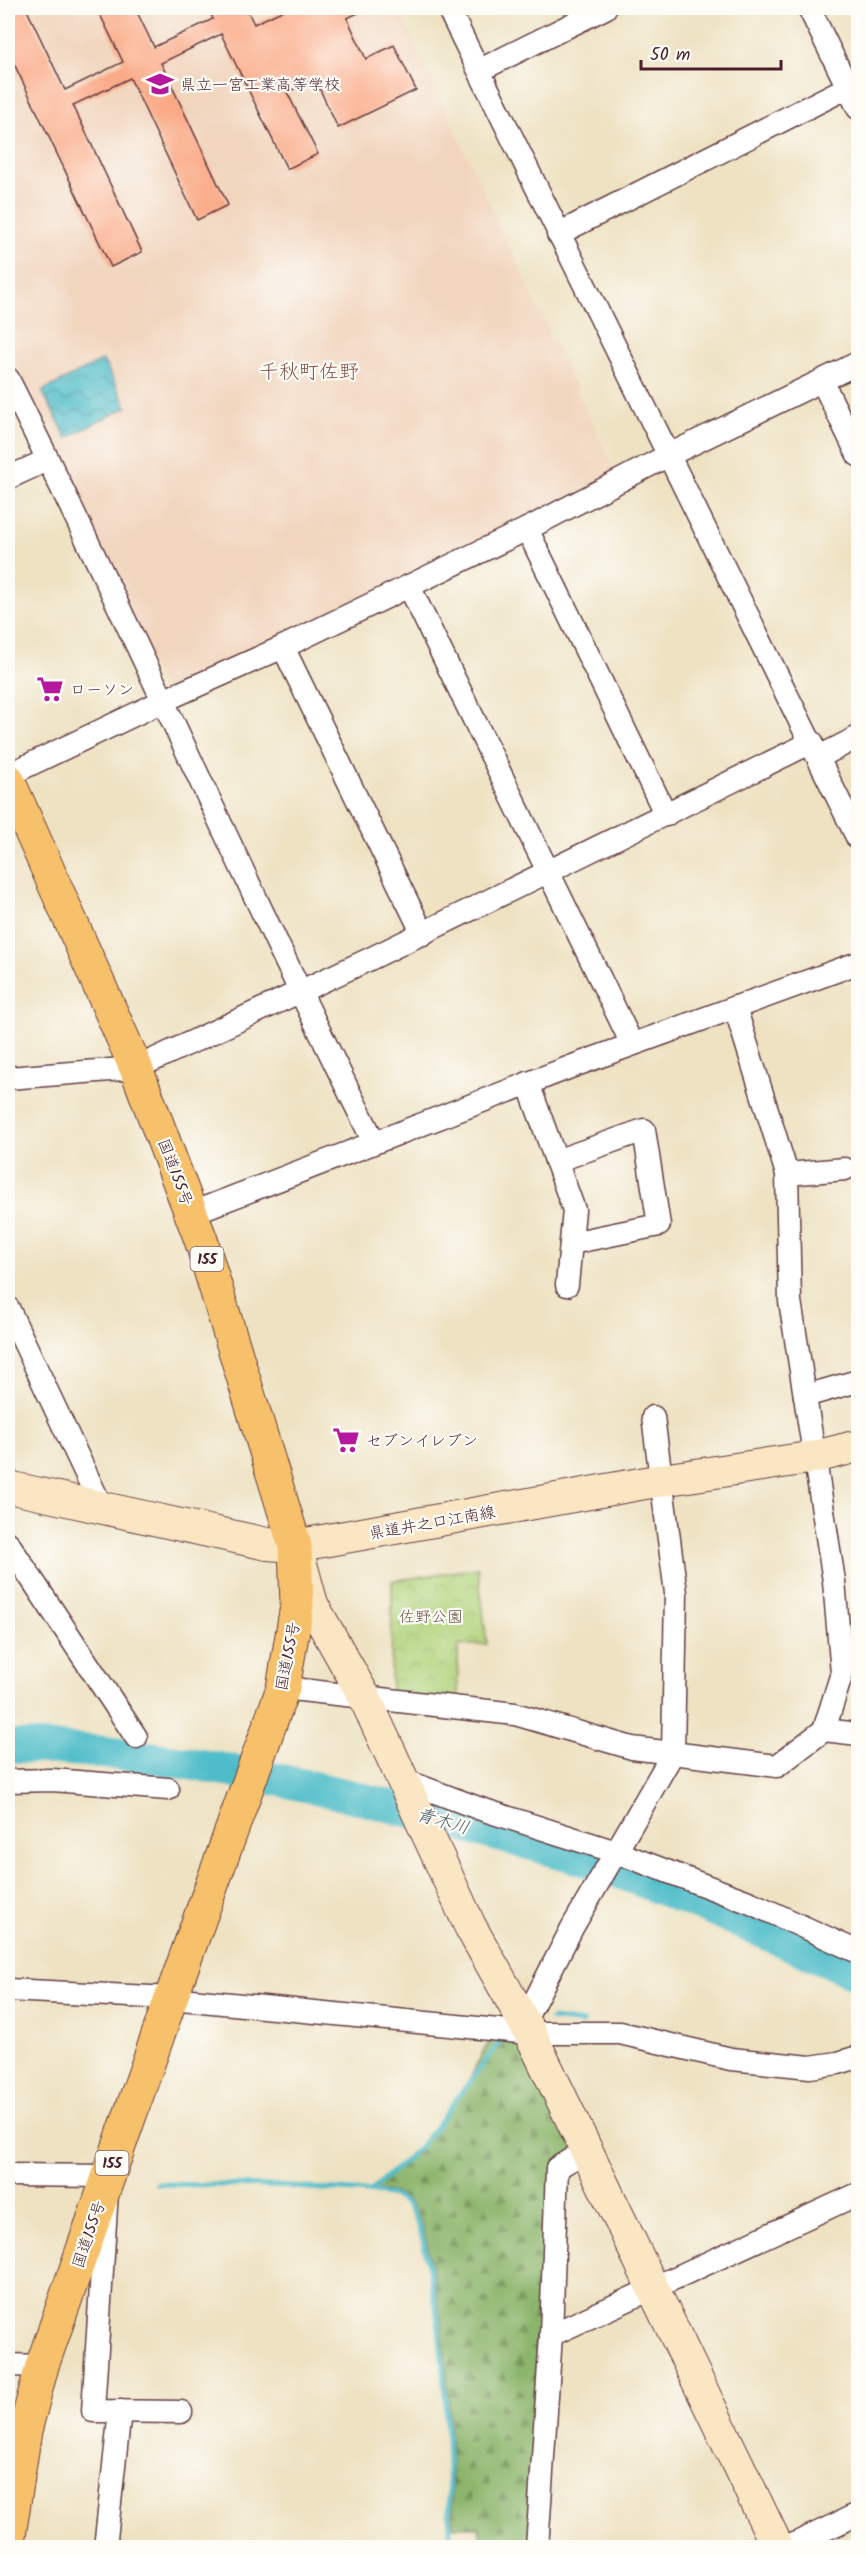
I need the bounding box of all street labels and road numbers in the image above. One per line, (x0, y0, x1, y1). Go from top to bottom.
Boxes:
street label: 国道155号 (150, 1135, 199, 1210)
road number: 155 (190, 1247, 224, 1271)
street label: 県道井之口江南線 (367, 1500, 497, 1547)
street label: 国道155号 (270, 1619, 307, 1693)
road number: 155 (96, 2151, 128, 2175)
street label: 国道155号 (66, 2197, 113, 2272)

